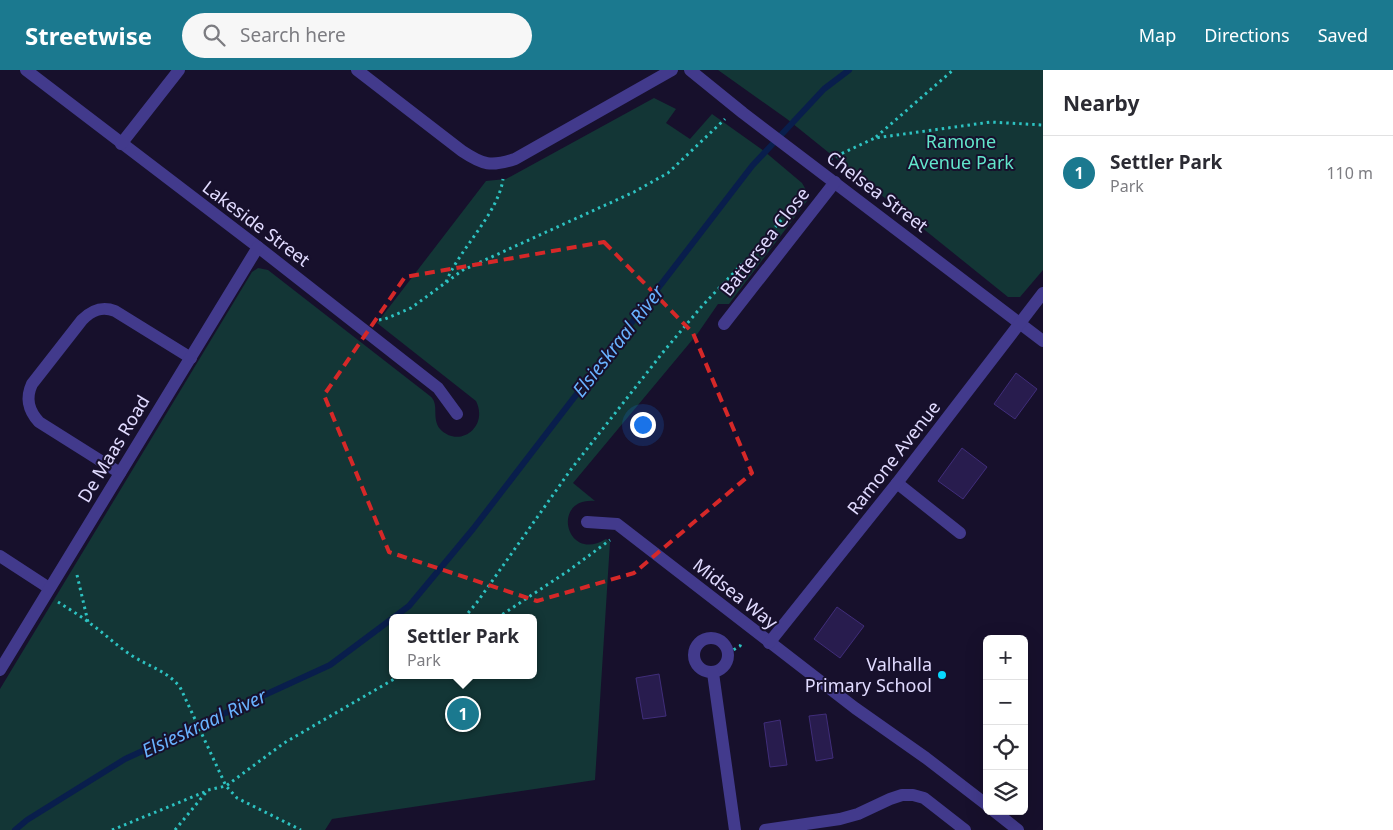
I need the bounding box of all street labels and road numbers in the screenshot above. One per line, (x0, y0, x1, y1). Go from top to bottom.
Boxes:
street label: Chelsea Street (822, 145, 934, 238)
street label: Lakeside Street (198, 175, 316, 272)
street label: Battersea Close (714, 182, 814, 301)
street label: De Maas Road (72, 390, 155, 507)
street label: Ramone Avenue (841, 396, 945, 519)
street label: Midsea Way (688, 553, 784, 634)

